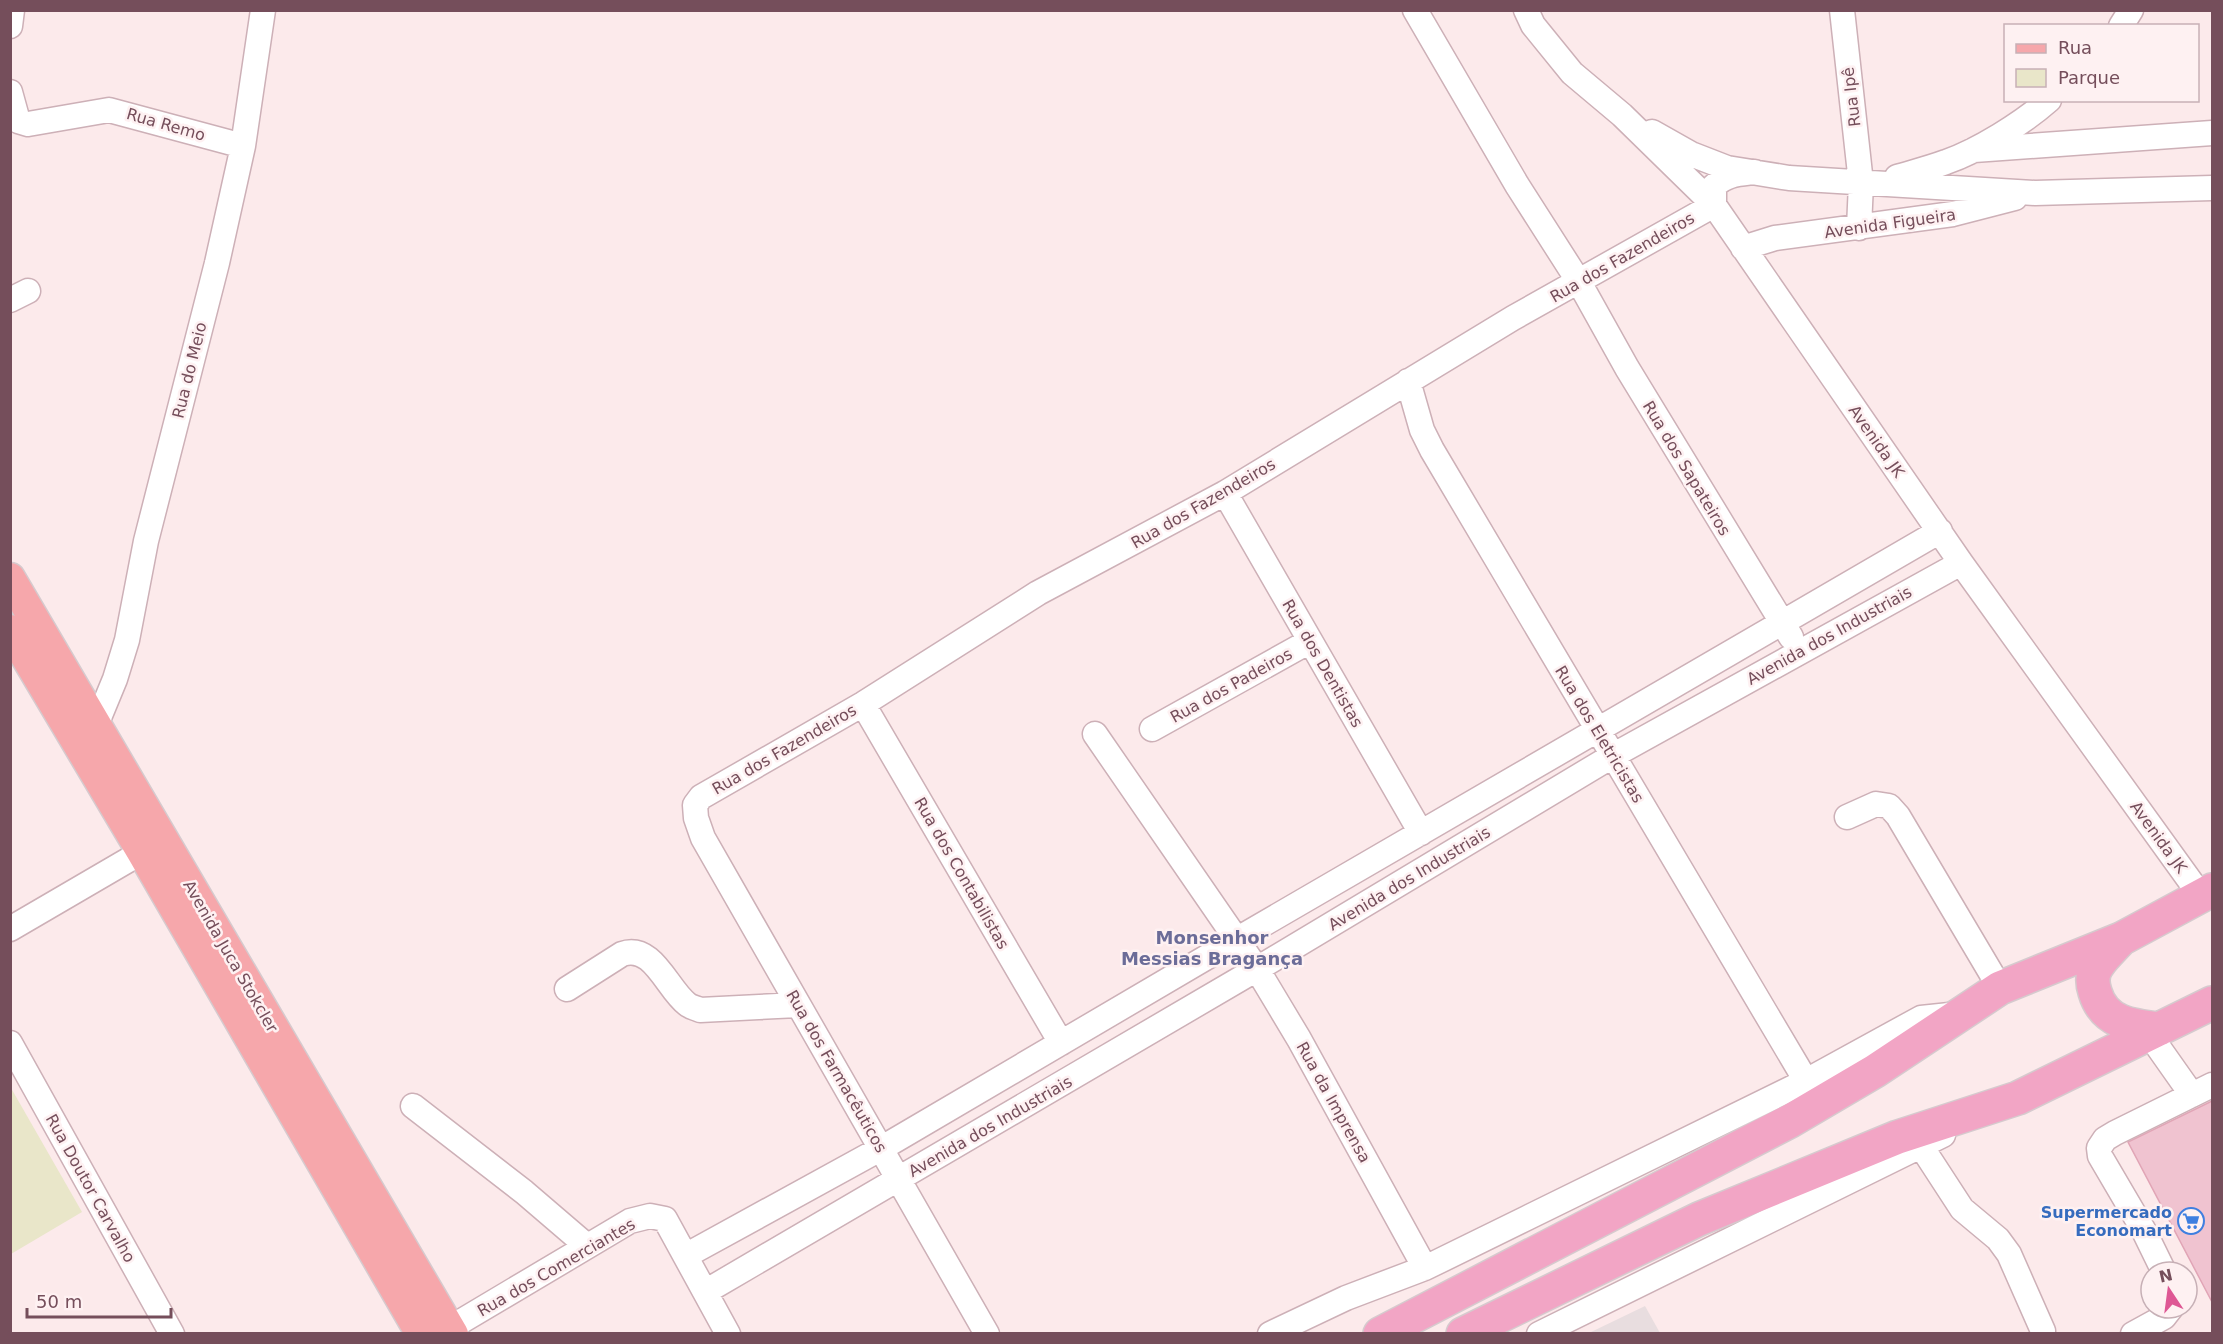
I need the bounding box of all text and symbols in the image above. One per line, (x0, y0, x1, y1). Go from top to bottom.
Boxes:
legend (2004, 24, 2199, 102)
text: Rua (2058, 37, 2092, 58)
street label: Rua Ipê (1838, 66, 1865, 128)
text: Parque (2058, 67, 2120, 88)
street label: Rua Remo (124, 104, 207, 145)
street label: Avenida Figueira (1823, 205, 1957, 242)
street label: Rua dos Fazendeiros (1547, 208, 1698, 307)
street label: Rua do Meio (168, 320, 211, 420)
street label: Rua dos Sapateiros (1639, 398, 1734, 539)
street label: Avenida JK (1845, 401, 1909, 482)
street label: Rua dos Fazendeiros (1128, 454, 1279, 553)
street label: Avenida dos Industriais (1743, 582, 1915, 689)
street label: Rua dos Dentistas (1278, 596, 1367, 731)
street label: Rua dos Padeiros (1167, 644, 1295, 727)
street label: Rua dos Eletricistas (1551, 662, 1648, 806)
street label: Rua dos Fazendeiros (709, 700, 860, 799)
street label: Rua dos Contabilistas (910, 794, 1013, 953)
street label: Avenida JK (2126, 798, 2191, 877)
street label: Avenida dos Industriais (1325, 822, 1494, 934)
street label: Avenida Juca Stokcler (179, 877, 282, 1036)
district label: Monsenhor Messias Bragança (1121, 927, 1303, 969)
street label: Rua dos Farmacêuticos (782, 987, 891, 1156)
street label: Rua da Imprensa (1292, 1038, 1375, 1166)
street label: Avenida dos Industriais (905, 1072, 1075, 1181)
street label: Rua Doutor Carvalho (42, 1111, 139, 1266)
place label: Supermercado Economart (2041, 1203, 2172, 1240)
supermarket icon: Supermercado Economart (2176, 1206, 2206, 1236)
street label: Rua dos Comerciantes (474, 1214, 639, 1320)
north arrow (2139, 1260, 2199, 1320)
text: N (2157, 1265, 2174, 1287)
scale bar (27, 1281, 171, 1319)
text: 50 m (36, 1291, 82, 1312)

